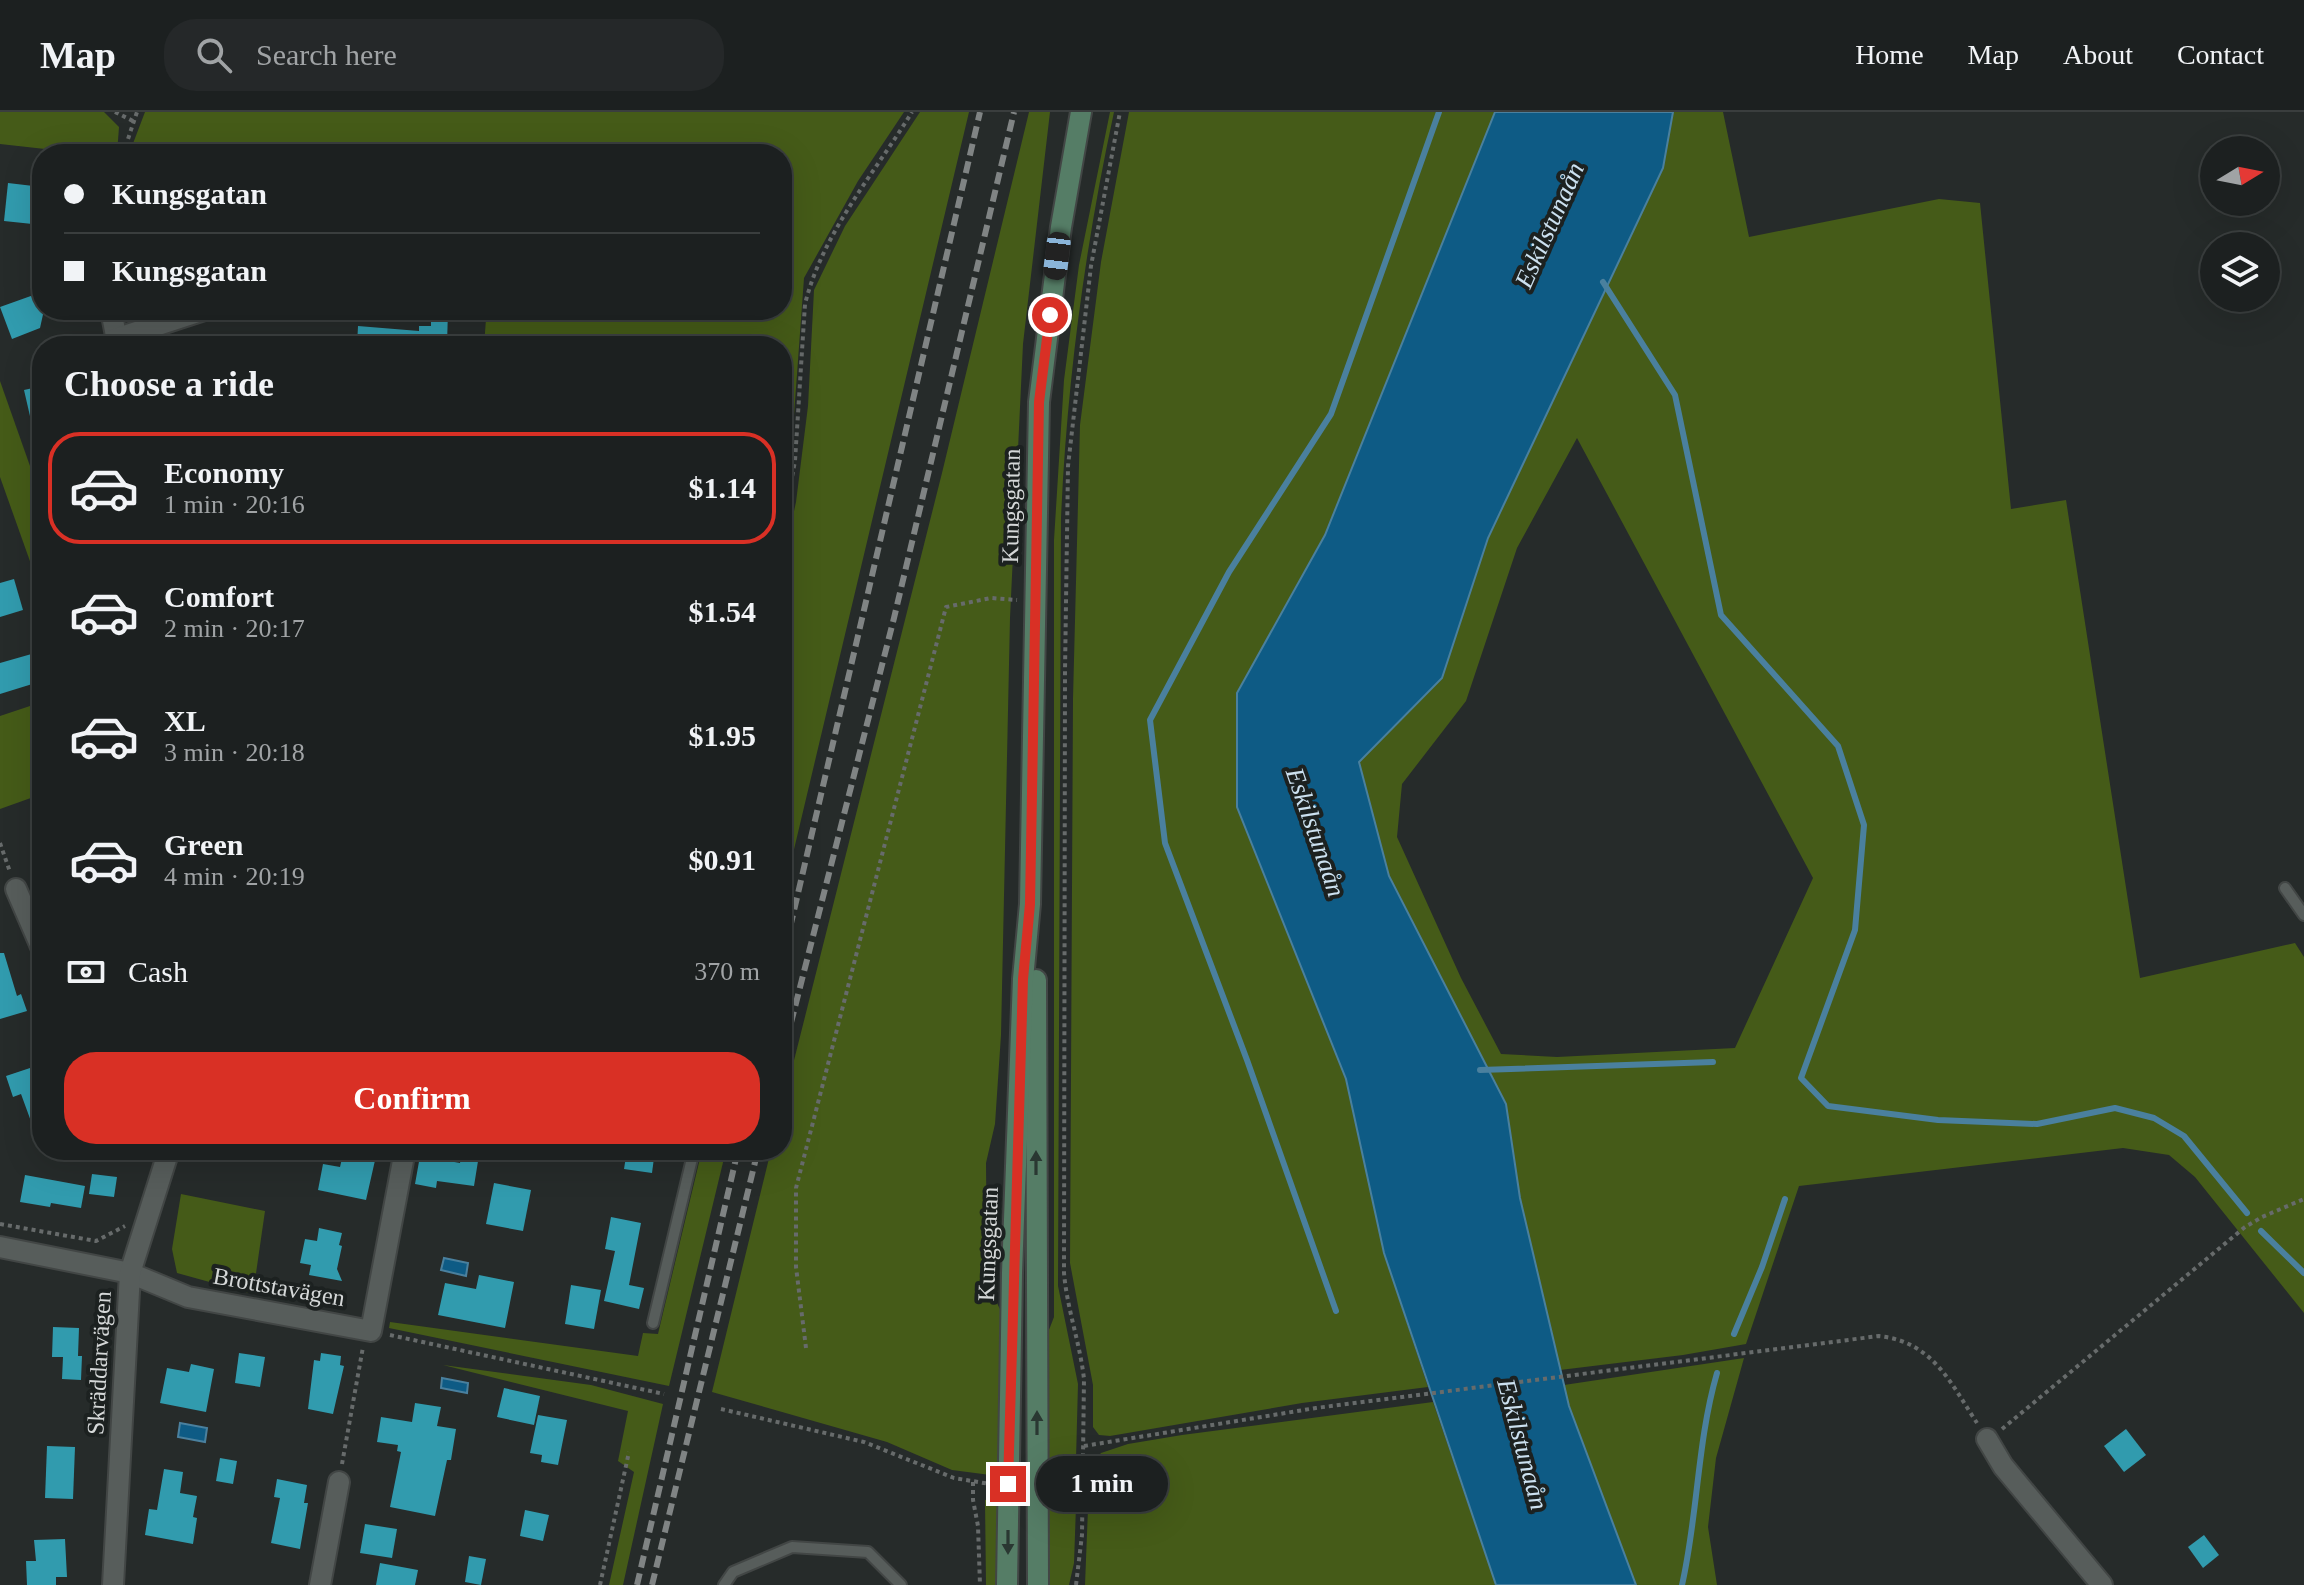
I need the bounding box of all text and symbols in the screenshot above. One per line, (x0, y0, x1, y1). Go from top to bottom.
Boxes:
search box (164, 19, 724, 91)
icon: search (192, 33, 236, 77)
text: Map (40, 34, 116, 76)
text: Search here (256, 38, 397, 71)
text: Home (1855, 39, 1924, 70)
text: Map (1968, 39, 2019, 70)
text: About (2063, 39, 2133, 70)
text: Contact (2177, 39, 2264, 70)
north arrow (2200, 136, 2280, 216)
map controls (2200, 136, 2280, 312)
water label: Eskilstunaån (1508, 158, 1590, 293)
text: Kungsgatan (112, 177, 267, 210)
car (1042, 231, 1072, 281)
button: layers (2200, 232, 2280, 312)
text: Kungsgatan (112, 254, 267, 287)
route start (1032, 297, 1068, 333)
text: Choose a ride (64, 364, 274, 404)
street label: Kungsgatan (997, 448, 1025, 564)
icon: car (68, 452, 140, 524)
text: Economy (164, 456, 284, 489)
text: $1.14 (689, 471, 756, 504)
text: 1 min · 20:16 (164, 490, 305, 519)
icon: car (68, 576, 140, 648)
text: Comfort (164, 580, 274, 613)
text: $1.54 (689, 595, 756, 628)
text: 2 min · 20:17 (164, 614, 305, 643)
icon: car (68, 700, 140, 772)
text: XL (164, 704, 206, 737)
text: $1.95 (689, 719, 756, 752)
text: 3 min · 20:18 (164, 738, 305, 767)
water label: Eskilstunaån (1280, 763, 1351, 900)
icon: car (68, 824, 140, 896)
text: Green (164, 828, 243, 861)
text: $0.91 (689, 843, 756, 876)
text: 4 min · 20:19 (164, 862, 305, 891)
icon: cash (64, 950, 108, 994)
text: Cash (128, 955, 188, 988)
text: 370 m (694, 957, 760, 986)
button: Confirm (64, 1052, 760, 1144)
one-way arrow (1030, 1150, 1042, 1175)
street label: Kungsgatan (973, 1186, 1003, 1302)
street label: Brottstavägen (211, 1263, 347, 1311)
street label: Skräddarvägen (82, 1290, 116, 1436)
water label: Eskilstunaån (1491, 1375, 1554, 1513)
one-way arrow (1031, 1410, 1043, 1435)
callout: 1 min (1036, 1456, 1168, 1512)
route end (990, 1466, 1026, 1502)
text: 1 min (1071, 1469, 1133, 1498)
one-way arrow (1002, 1530, 1014, 1555)

